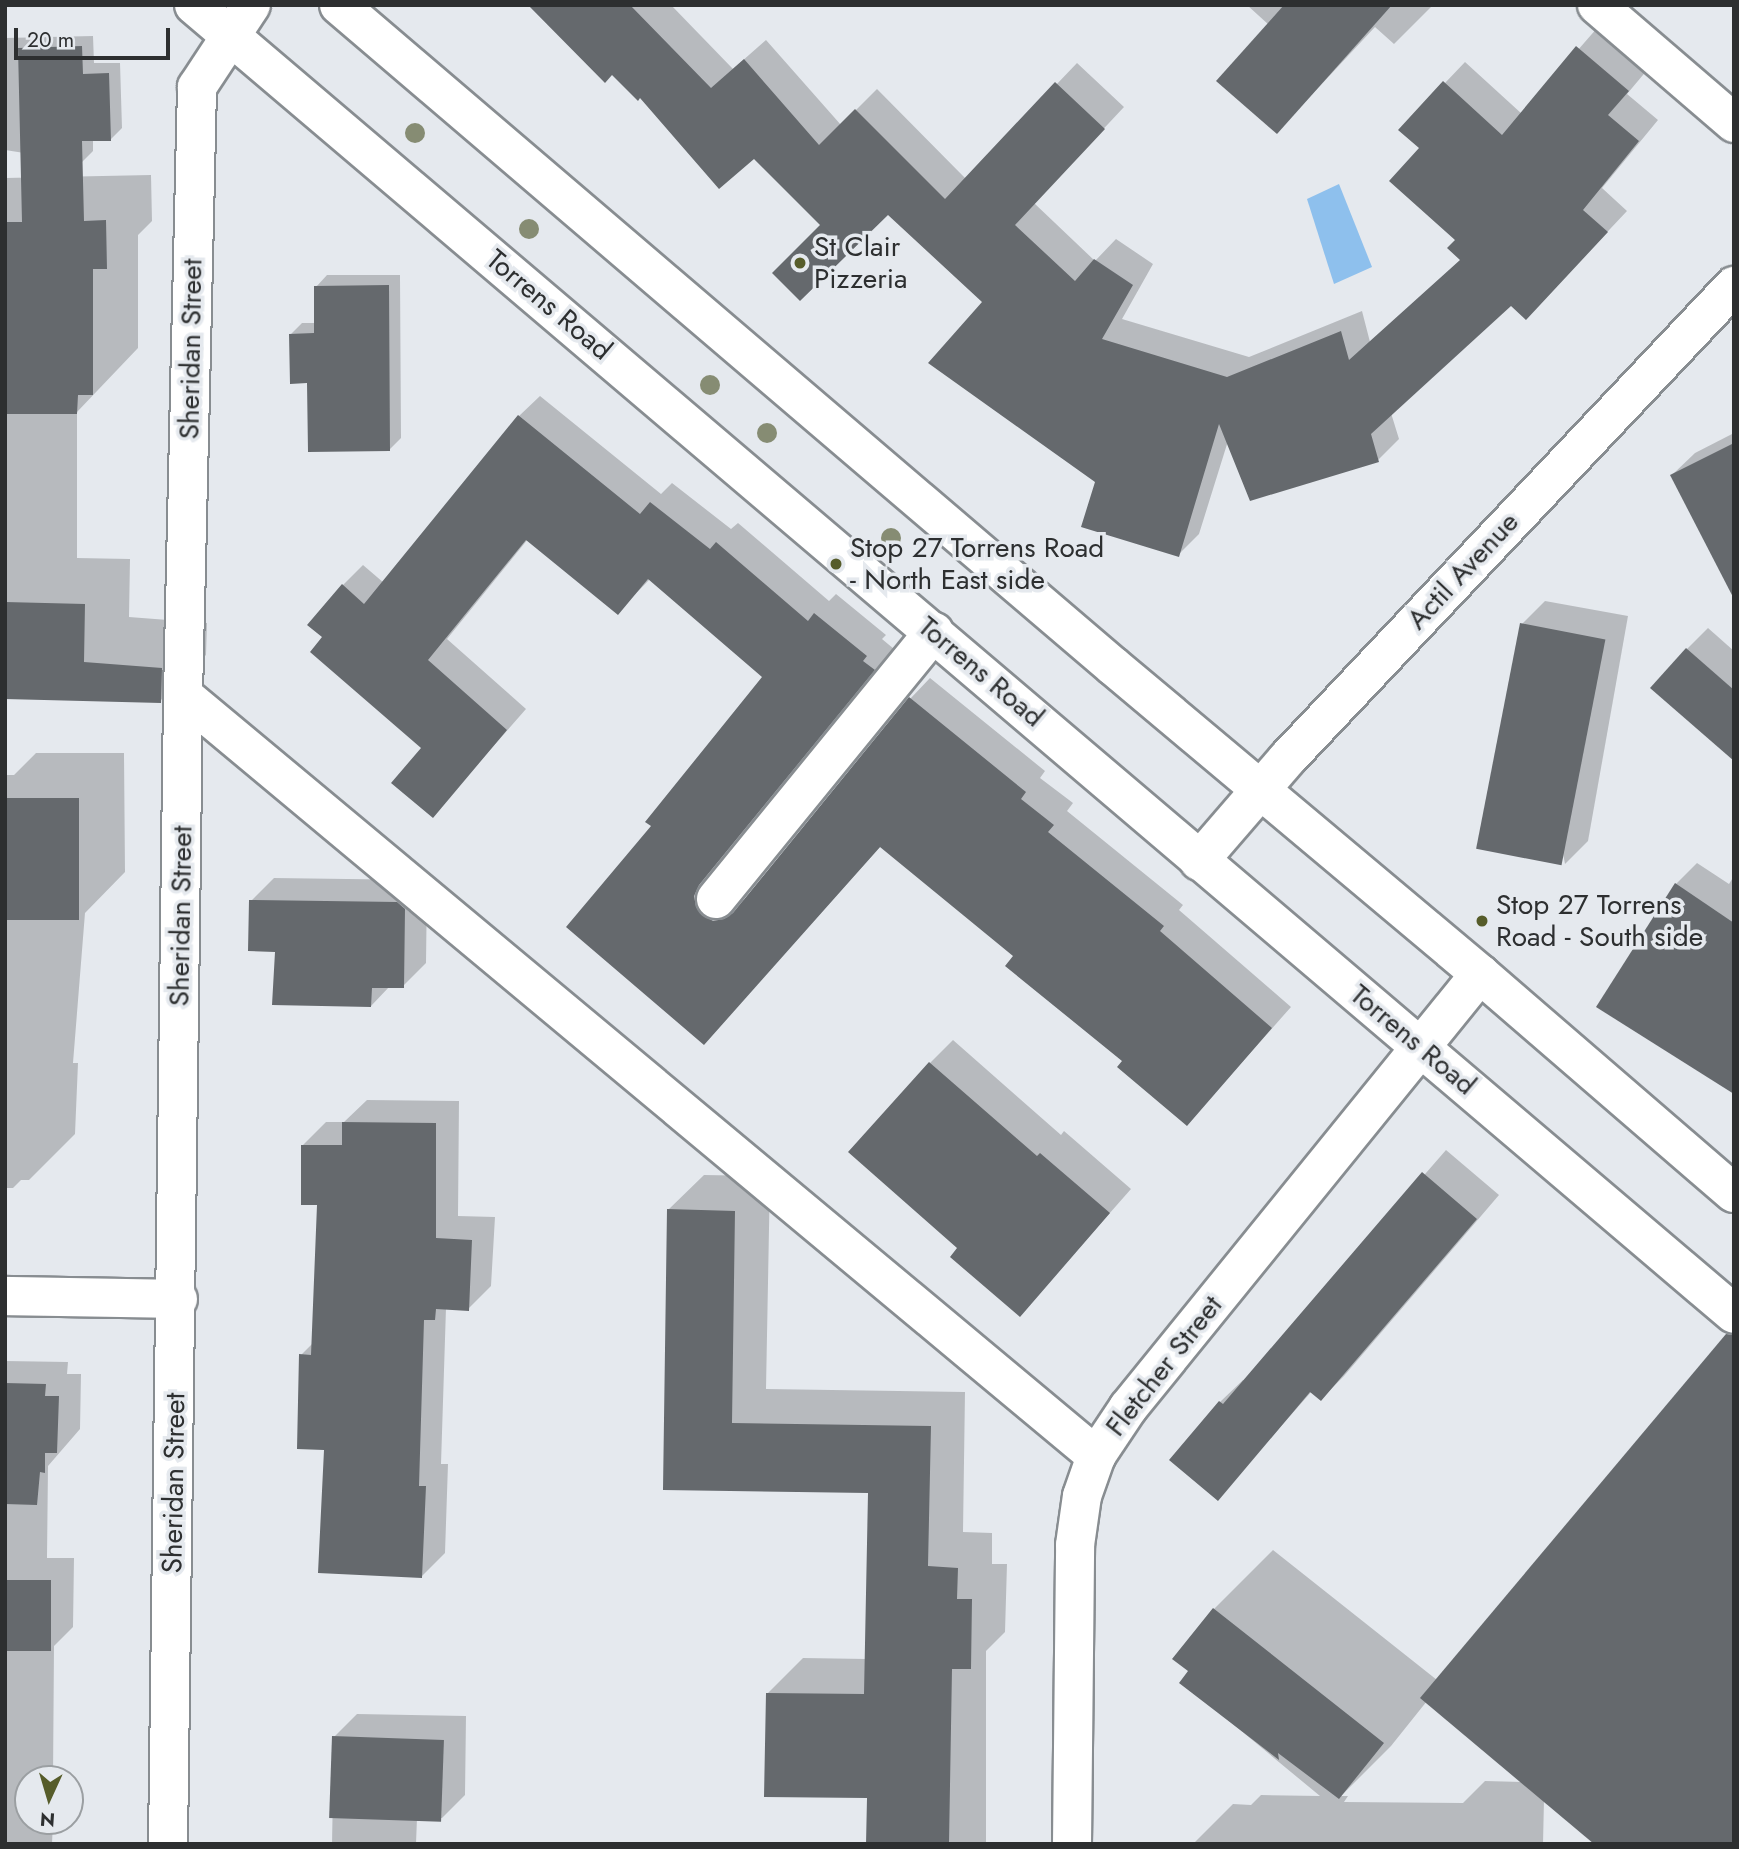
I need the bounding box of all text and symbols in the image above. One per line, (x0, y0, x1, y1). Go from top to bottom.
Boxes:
scale bar (18, 14, 173, 58)
text: 20 m (27, 25, 74, 55)
place label: St Clair Pizzeria (814, 230, 908, 296)
street label: Torrens Road (479, 243, 619, 367)
marker: St Clair Pizzeria (792, 255, 808, 271)
street label: Sheridan Street (173, 258, 209, 440)
street label: Actil Avenue (1400, 505, 1526, 637)
place label: Stop 27 Torrens Road - North East side (850, 531, 1104, 597)
marker: Stop 27 Torrens Road - North East side (828, 556, 844, 572)
street label: Torrens Road (911, 610, 1051, 734)
street label: Sheridan Street (163, 825, 199, 1007)
place label: Stop 27 Torrens Road - South side (1496, 888, 1703, 954)
marker: Stop 27 Torrens Road - South side (1474, 913, 1490, 929)
street label: Torrens Road (1343, 978, 1483, 1102)
street label: Fletcher Street (1099, 1289, 1229, 1443)
street label: Sheridan Street (156, 1392, 192, 1574)
north arrow (14, 1765, 84, 1835)
text: N (39, 1805, 56, 1833)

